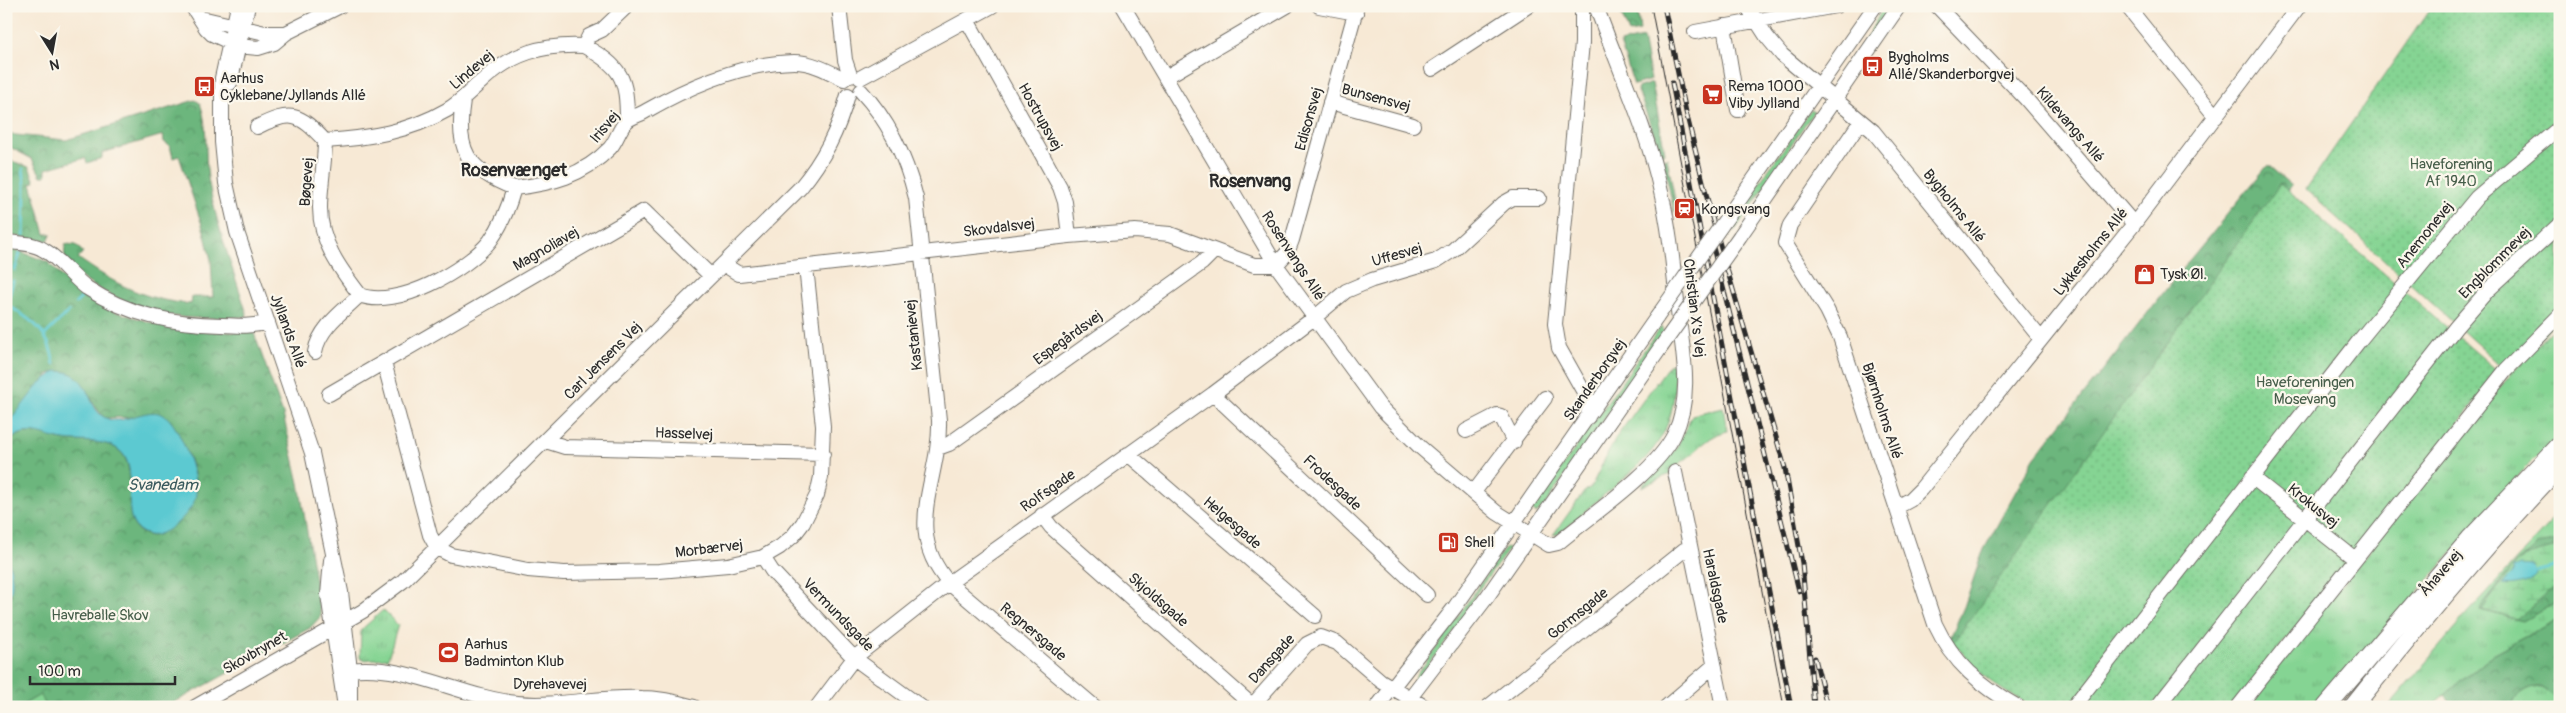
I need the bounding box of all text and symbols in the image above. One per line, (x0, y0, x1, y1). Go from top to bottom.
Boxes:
north arrow (28, 28, 78, 78)
street label: Lindevej (446, 46, 498, 94)
place label: Bygholms Allé/Skanderborgvej (1888, 48, 2014, 84)
bus stop icon: Bygholms Allé/Skanderborgvej (1860, 54, 1884, 78)
text: N (48, 55, 61, 74)
place label: Aarhus Cyklebane/Jyllands Allé (220, 69, 366, 105)
bus stop icon: Aarhus Cyklebane/Jyllands Allé (192, 75, 216, 99)
place label: Rema 1000 Viby Jylland (1728, 77, 1804, 113)
street label: Hostrupsvej (1014, 80, 1066, 154)
street label: Bunsensvej (1339, 80, 1413, 116)
supermarket icon: Rema 1000 Viby Jylland (1700, 83, 1724, 107)
street label: Kildevangs Allé (2032, 83, 2108, 167)
street label: Edisonsvej (1291, 85, 1327, 153)
street label: Irisvej (586, 107, 624, 147)
park label: Haveforening Af 1940 (2409, 155, 2493, 191)
street label: Bøgevej (296, 157, 318, 207)
district label: Rosenvænget (461, 159, 568, 182)
street label: Bygholms Allé (1919, 165, 1989, 247)
district label: Rosenvang (1209, 170, 1291, 193)
station icon: Kongsvang (1673, 197, 1697, 221)
street label: Anemonevej (2392, 198, 2458, 272)
place label: Kongsvang (1701, 200, 1770, 219)
street label: Lykkesholms Allé (2050, 204, 2132, 300)
street label: Rosenvangs Allé (1257, 208, 1329, 304)
street label: Skovdalsvej (962, 214, 1036, 242)
street label: Magnoliavej (510, 223, 582, 275)
street label: Engblommevej (2455, 223, 2535, 303)
street label: Uffesvej (1370, 239, 1424, 271)
street label: Christian X's Vej (1679, 258, 1709, 358)
shop icon: Tysk Øl. (2132, 262, 2156, 286)
place label: Tysk Øl. (2160, 265, 2207, 284)
street label: Jyllands Allé (266, 291, 310, 371)
street label: Kastanievej (901, 298, 927, 372)
street label: Espegårdsvej (1030, 307, 1106, 369)
street label: Carl Jensens Vej (560, 318, 646, 404)
street label: Skanderborgvej (1560, 335, 1630, 425)
street label: Bjørnholms Allé (1857, 360, 1907, 462)
park label: Haveforeningen Mosevang (2256, 373, 2354, 409)
street label: Hasselvej (654, 423, 714, 445)
street label: Frodesgade (1299, 451, 1366, 515)
street label: Rolfsgade (1017, 465, 1080, 517)
water label: Svanedam (128, 475, 199, 495)
street label: Krokusvej (2284, 480, 2342, 532)
street label: Helgesgade (1199, 493, 1265, 554)
fuel station icon: Shell (1436, 530, 1460, 554)
place label: Shell (1464, 533, 1494, 552)
street label: Morbærvej (674, 535, 744, 563)
street label: Åhavevej (2415, 545, 2466, 600)
street label: Haraldsgade (1698, 547, 1732, 626)
street label: Skjoldsgade (1124, 569, 1192, 632)
street label: Vermundsgade (798, 574, 878, 656)
street label: Gormsgade (1544, 583, 1613, 644)
street label: Regnersgade (996, 599, 1071, 666)
park label: Havreballe Skov (51, 606, 149, 625)
street label: Skovbrynet (220, 627, 291, 679)
street label: Dansgade (1245, 630, 1300, 688)
place label: Aarhus Badminton Klub (464, 635, 564, 671)
sports icon: Aarhus Badminton Klub (436, 641, 460, 665)
scale bar (30, 653, 175, 685)
text: 100 m (38, 662, 81, 681)
street label: Dyrehavevej (513, 675, 587, 694)

